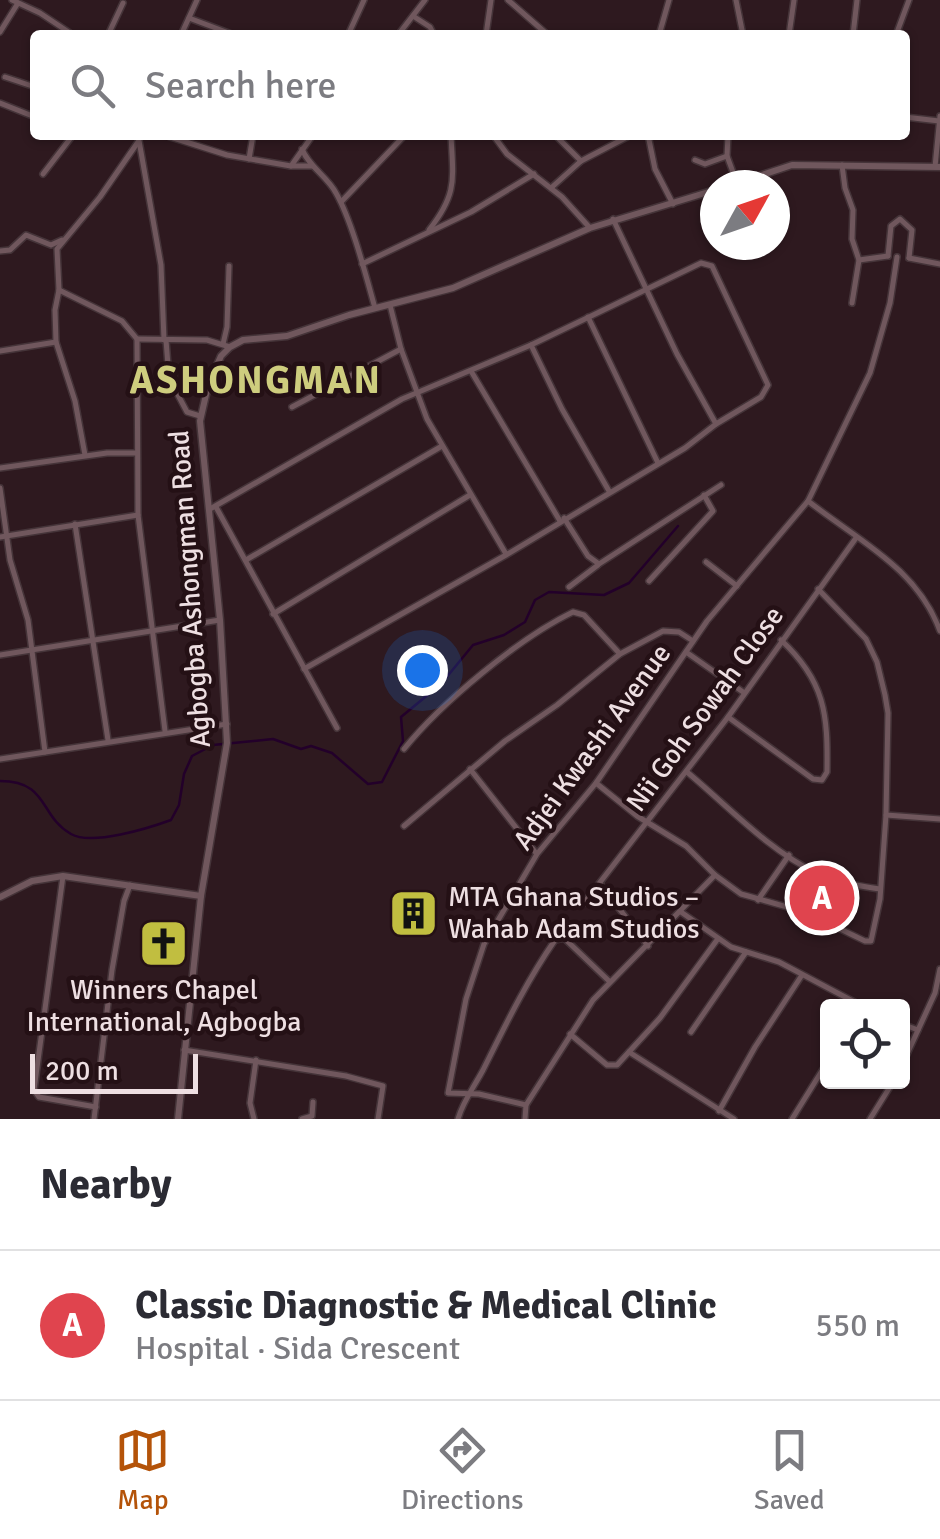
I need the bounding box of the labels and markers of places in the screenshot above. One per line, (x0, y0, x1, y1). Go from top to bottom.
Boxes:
pin: A (790, 860, 854, 936)
place label: MTA Ghana Studios – Wahab Adam Studios (448, 880, 700, 946)
building icon: MTA Ghana Studios – Wahab Adam Studios (387, 887, 439, 939)
church icon: Winners Chapel International, Agbogba (138, 917, 190, 969)
place label: Winners Chapel International, Agbogba (27, 973, 301, 1039)

